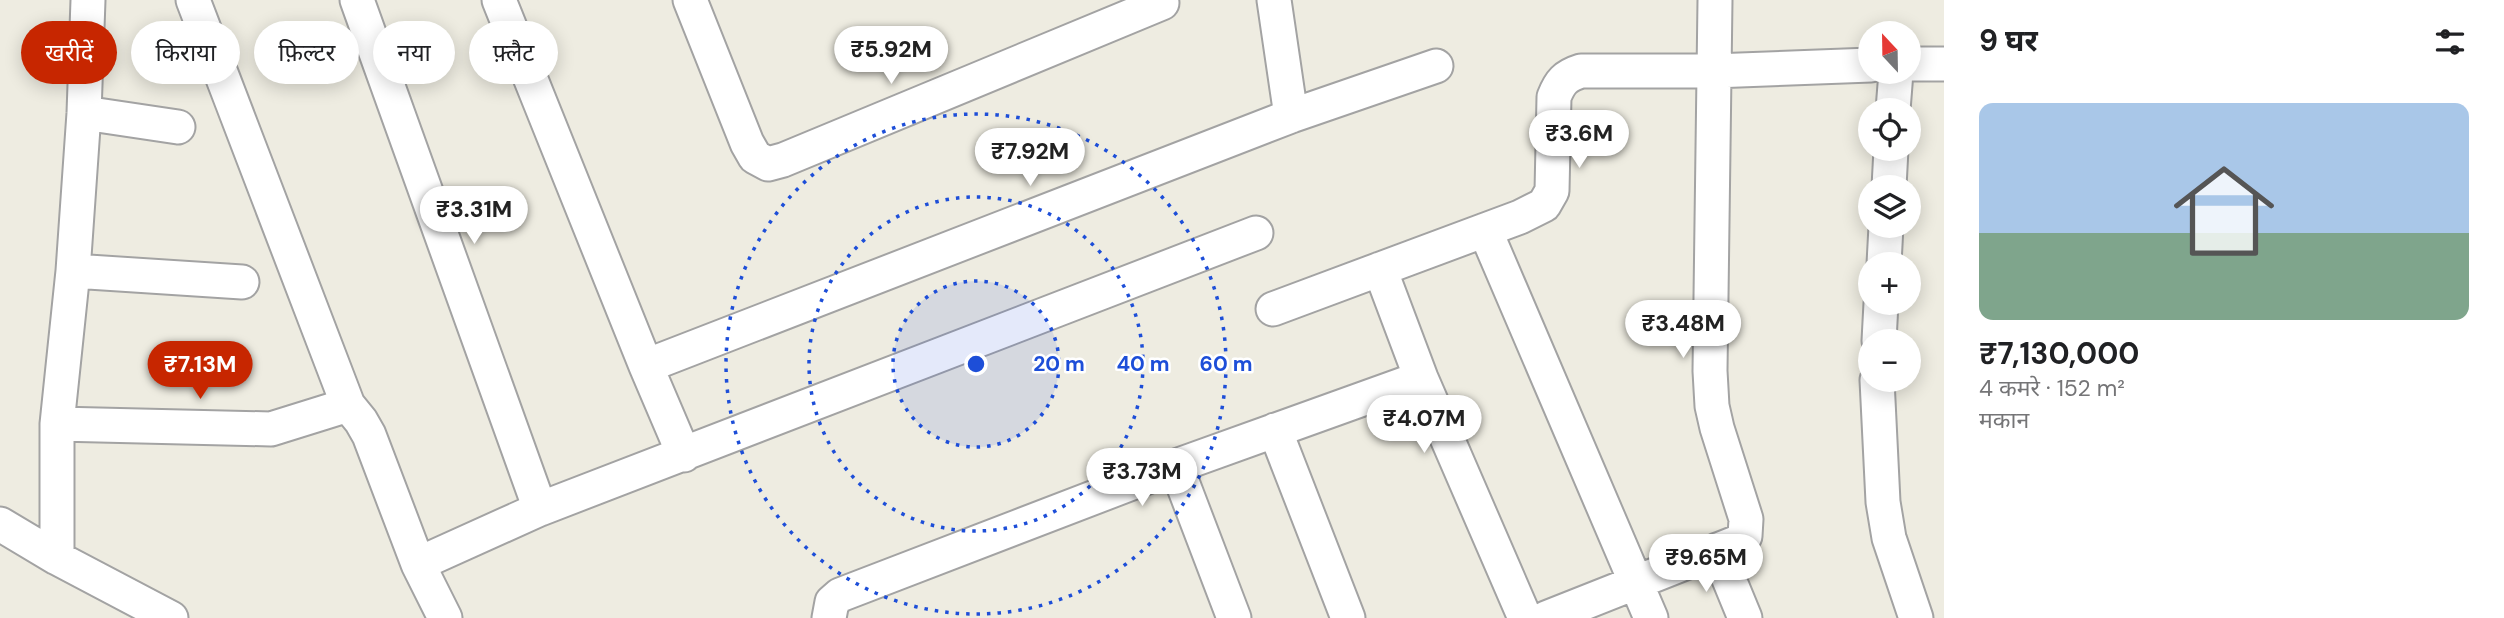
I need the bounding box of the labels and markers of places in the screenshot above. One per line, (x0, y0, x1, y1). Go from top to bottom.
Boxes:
pin: ₹5.92M (834, 27, 948, 86)
pin: ₹3.6M (1530, 110, 1628, 170)
pin: ₹7.92M (973, 128, 1087, 188)
pin: ₹3.31M (417, 187, 531, 246)
pin: ₹3.48M (1626, 300, 1740, 360)
pin: ₹7.13M (143, 342, 257, 401)
centre of rings (964, 352, 988, 376)
pin: ₹4.07M (1367, 396, 1481, 455)
pin: ₹3.73M (1085, 448, 1199, 508)
pin: ₹9.65M (1649, 534, 1763, 594)

